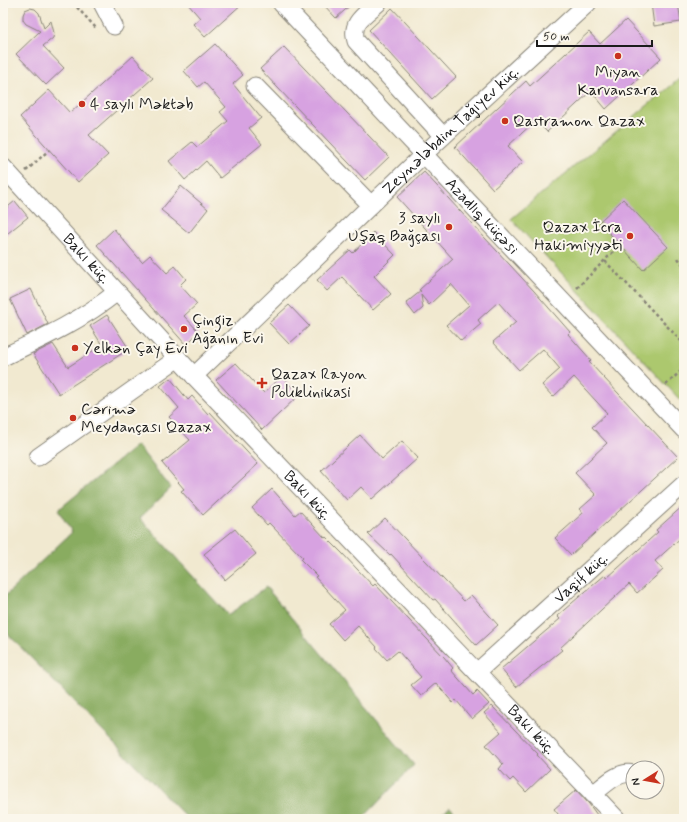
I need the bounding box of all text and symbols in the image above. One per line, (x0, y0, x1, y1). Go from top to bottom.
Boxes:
scale bar (537, 22, 652, 48)
text: 50 m (543, 29, 570, 45)
marker: Miyan Karvansara (613, 51, 623, 61)
street label: Zeynələbdin Tağıyev küç. (377, 61, 523, 199)
place label: Miyan Karvansara (577, 62, 659, 101)
place label: 4 saylı Məktəb (90, 94, 193, 115)
marker: 4 saylı Məktəb (77, 99, 87, 109)
place label: Qastramon Qazax (513, 111, 645, 132)
marker: Qastramon Qazax (500, 116, 510, 126)
street label: Azadlıq küçəsi (441, 173, 524, 259)
place label: 3 saylı Uşaq Bağçası (348, 208, 441, 247)
place label: Qazax İcra Hakimiyyəti (534, 217, 622, 256)
marker: 3 saylı Uşaq Bağçası (444, 222, 454, 232)
street label: Bakı küç. (58, 229, 115, 288)
marker: Qazax İcra Hakimiyyəti (625, 231, 635, 241)
place label: Çingiz Ağanın Evi (192, 310, 264, 349)
marker: Çingiz Ağanın Evi (179, 324, 189, 334)
place label: Yelkən Çay Evi (83, 338, 188, 359)
marker: Yelkən Çay Evi (70, 343, 80, 353)
place label: Qazax Rayon Poliklinikasi (271, 364, 368, 403)
marker: Qazax Rayon Poliklinikasi (256, 377, 268, 389)
place label: Cərimə Meydançası Qazax (81, 399, 211, 438)
marker: Cərimə Meydançası Qazax (68, 413, 78, 423)
street label: Bakı küç. (279, 466, 337, 525)
street label: Vaqif küç. (549, 548, 612, 608)
street label: Bakı küç. (503, 700, 560, 759)
north arrow (625, 760, 665, 800)
text: N (629, 777, 644, 787)

